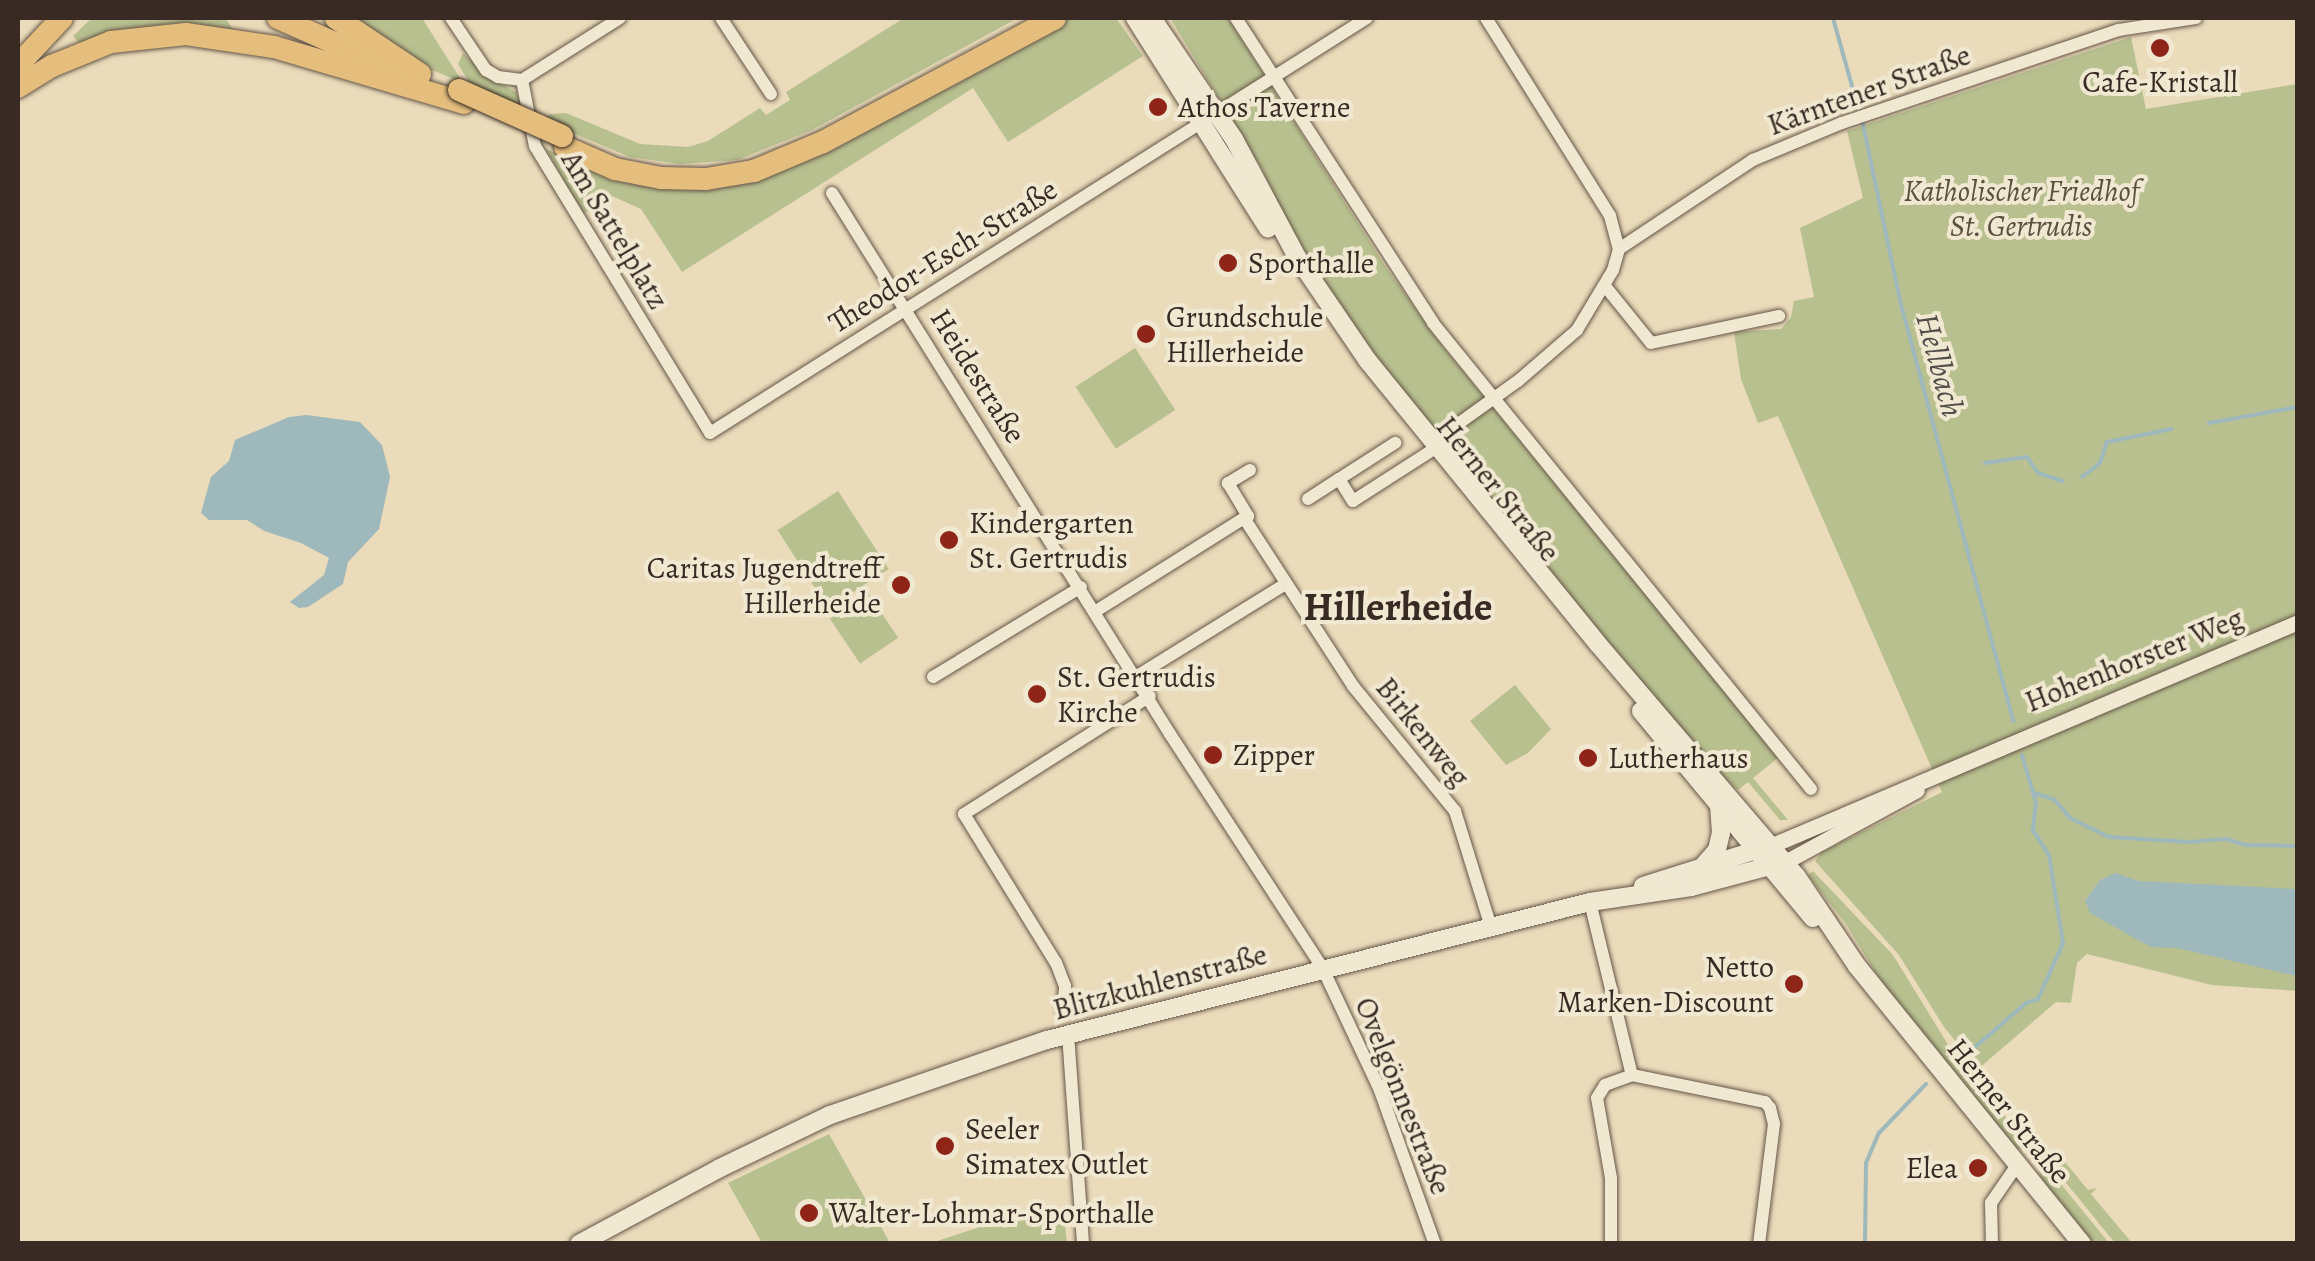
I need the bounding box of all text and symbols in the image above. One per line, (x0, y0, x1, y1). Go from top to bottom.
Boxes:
street label: Kärntener Straße (1763, 37, 1975, 143)
marker: Cafe-Kristall (2149, 37, 2171, 59)
place label: Cafe-Kristall (2082, 64, 2238, 100)
place label: Athos Taverne (1178, 89, 1350, 125)
marker: Athos Taverne (1147, 96, 1169, 118)
street label: Am Sattelplatz (554, 144, 676, 316)
street label: Theodor-Esch-Straße (822, 171, 1064, 341)
park label: Katholischer Friedhof St. Gertrudis (1904, 173, 2138, 244)
place label: Sporthalle (1248, 245, 1374, 281)
marker: Sporthalle (1217, 252, 1239, 274)
place label: Grundschule Hillerheide (1166, 299, 1323, 370)
street label: Heidestraße (923, 302, 1033, 450)
water label: Hellbach (1908, 309, 1972, 421)
marker: Grundschule Hillerheide (1135, 323, 1157, 345)
street label: Herner Straße (1429, 409, 1567, 569)
place label: Kindergarten St. Gertrudis (969, 505, 1134, 576)
marker: Kindergarten St. Gertrudis (938, 529, 960, 551)
place label: Caritas Jugendtreff Hillerheide (647, 550, 881, 620)
marker: Caritas Jugendtreff Hillerheide (890, 574, 912, 596)
district label: Hillerheide (1304, 583, 1492, 631)
street label: Hohenhorster Weg (2020, 600, 2248, 720)
place label: St. Gertrudis Kirche (1057, 659, 1216, 730)
street label: Birkenweg (1368, 670, 1478, 794)
marker: St. Gertrudis Kirche (1026, 683, 1048, 705)
place label: Zipper (1233, 737, 1315, 773)
place label: Lutherhaus (1608, 740, 1749, 776)
marker: Zipper (1202, 744, 1224, 766)
marker: Lutherhaus (1577, 747, 1599, 769)
street label: Blitzkuhlenstraße (1049, 936, 1271, 1028)
place label: Netto Marken-Discount (1557, 949, 1774, 1020)
marker: Netto Marken-Discount (1783, 973, 1805, 995)
street label: Ovelgönnestraße (1347, 992, 1459, 1200)
street label: Herner Straße (1940, 1031, 2078, 1191)
place label: Seeler Simatex Outlet (965, 1111, 1148, 1182)
marker: Seeler Simatex Outlet (934, 1135, 956, 1157)
place label: Elea (1906, 1150, 1958, 1186)
marker: Elea (1967, 1157, 1989, 1179)
place label: Walter-Lohmar-Sporthalle (829, 1195, 1154, 1231)
marker: Walter-Lohmar-Sporthalle (798, 1202, 820, 1224)

